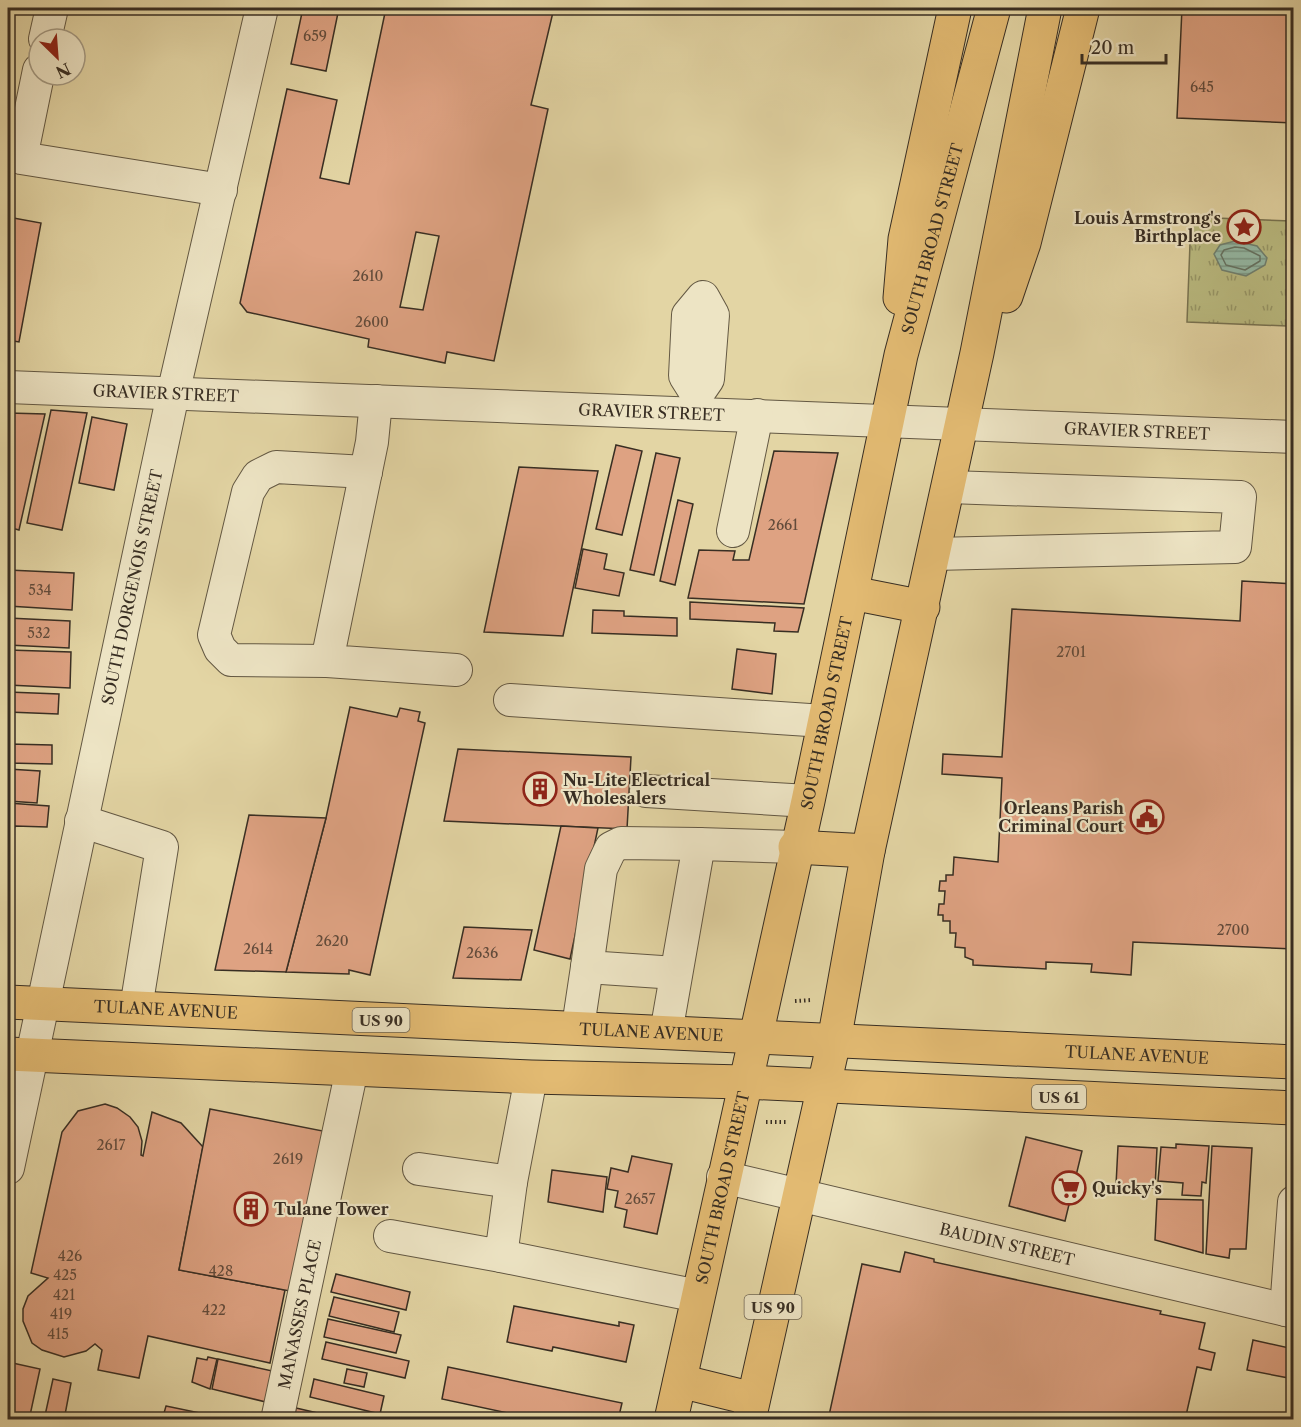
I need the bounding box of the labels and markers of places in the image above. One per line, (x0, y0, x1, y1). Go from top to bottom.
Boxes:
place label: Louis Armstrong's Birthplace (1074, 208, 1221, 246)
place icon: Louis Armstrong's Birthplace (1226, 209, 1262, 245)
place label: Nu-Lite Electrical Wholesalers (562, 770, 711, 808)
building icon: Nu-Lite Electrical Wholesalers (522, 771, 558, 807)
place label: Orleans Parish Criminal Court (998, 798, 1125, 836)
public building icon: Orleans Parish Criminal Court (1129, 799, 1165, 835)
supermarket icon: Quicky's (1051, 1170, 1087, 1206)
place label: Quicky's (1092, 1178, 1162, 1198)
building icon: Tulane Tower (233, 1191, 269, 1227)
place label: Tulane Tower (274, 1199, 389, 1219)

